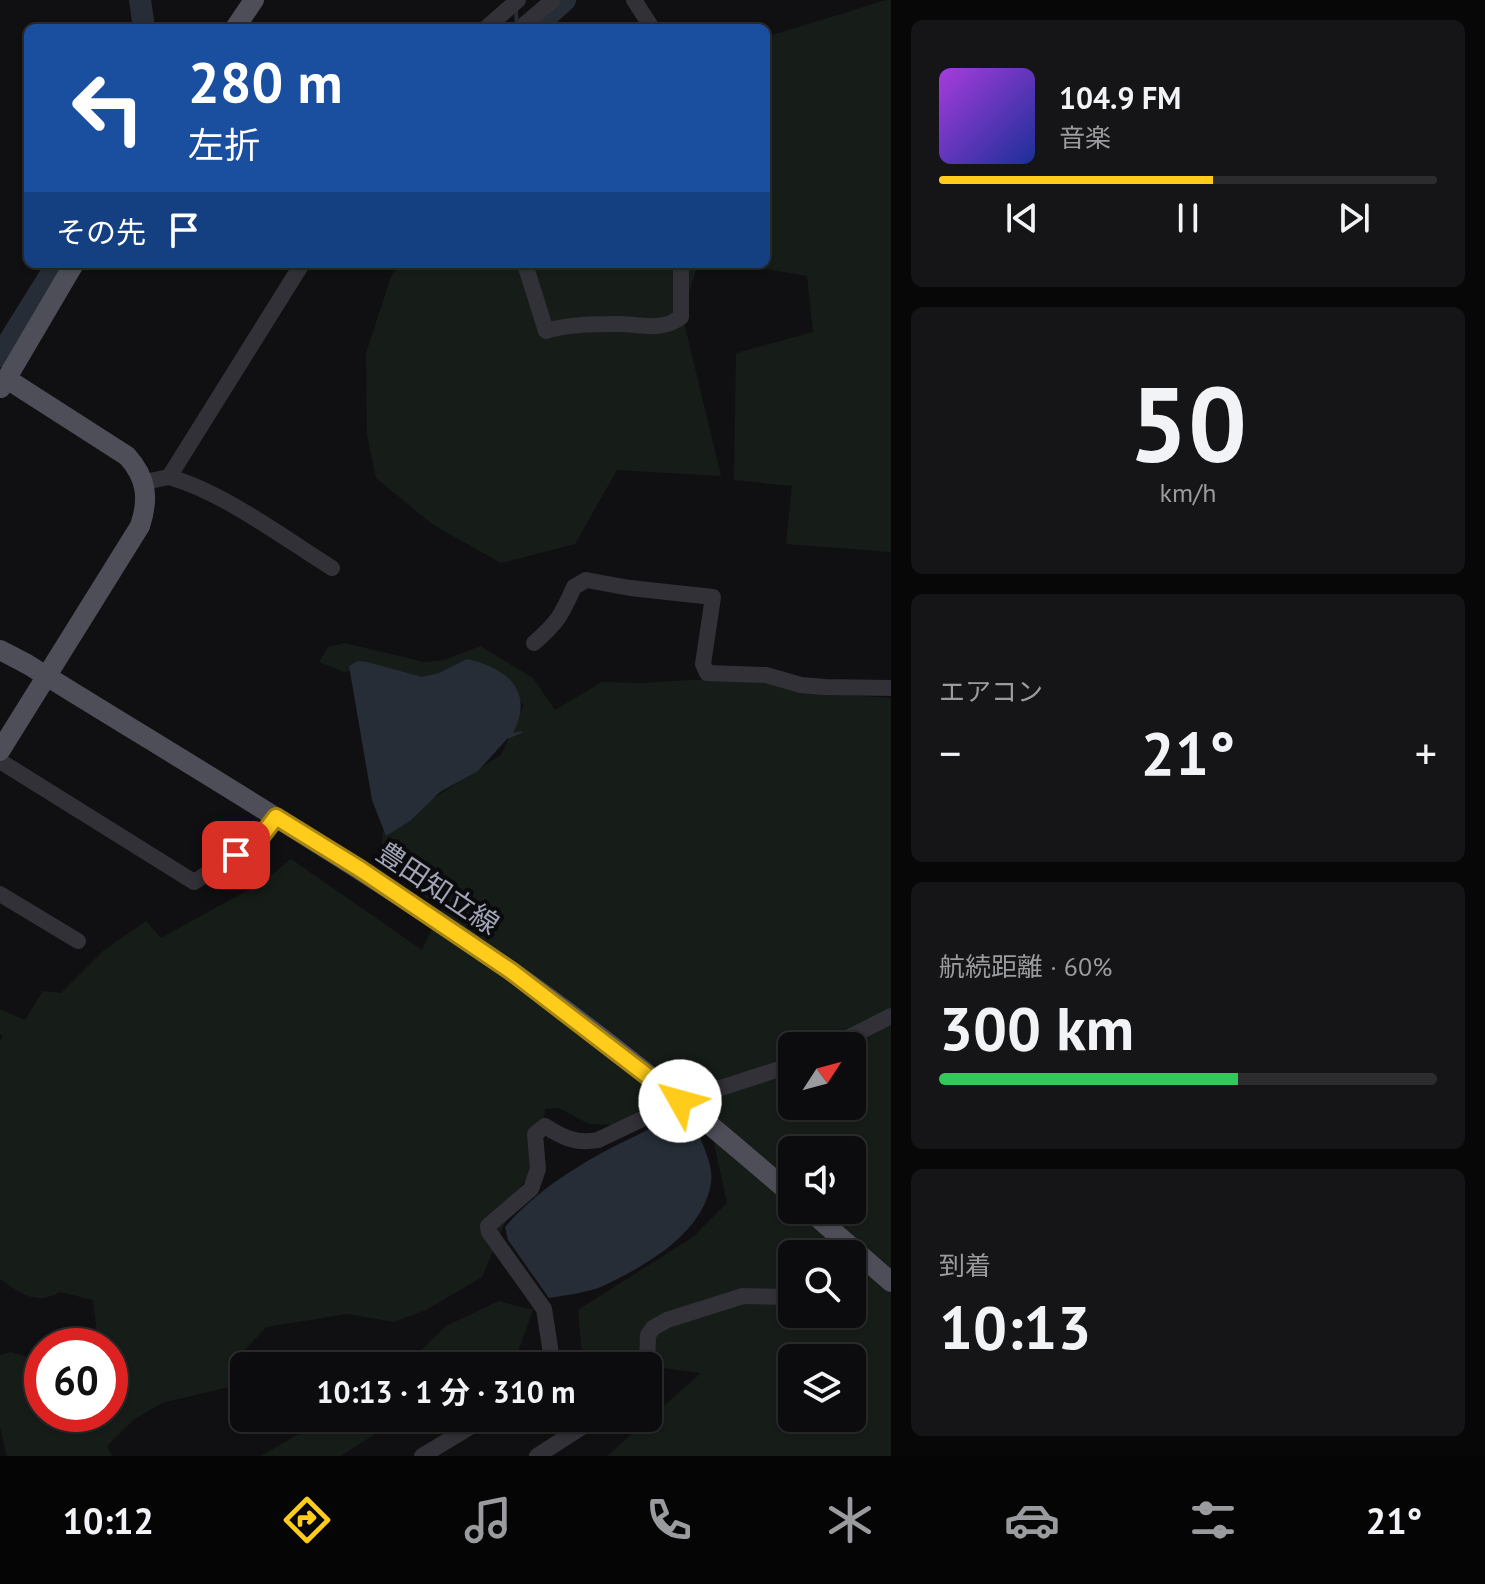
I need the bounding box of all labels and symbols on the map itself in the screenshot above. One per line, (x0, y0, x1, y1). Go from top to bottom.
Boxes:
pin (202, 821, 270, 889)
street label: 豊田知立線 (370, 833, 507, 942)
north arrow (778, 1032, 866, 1120)
position arrow (638, 1059, 722, 1143)
speed limit sign: 60 (24, 1328, 128, 1432)

